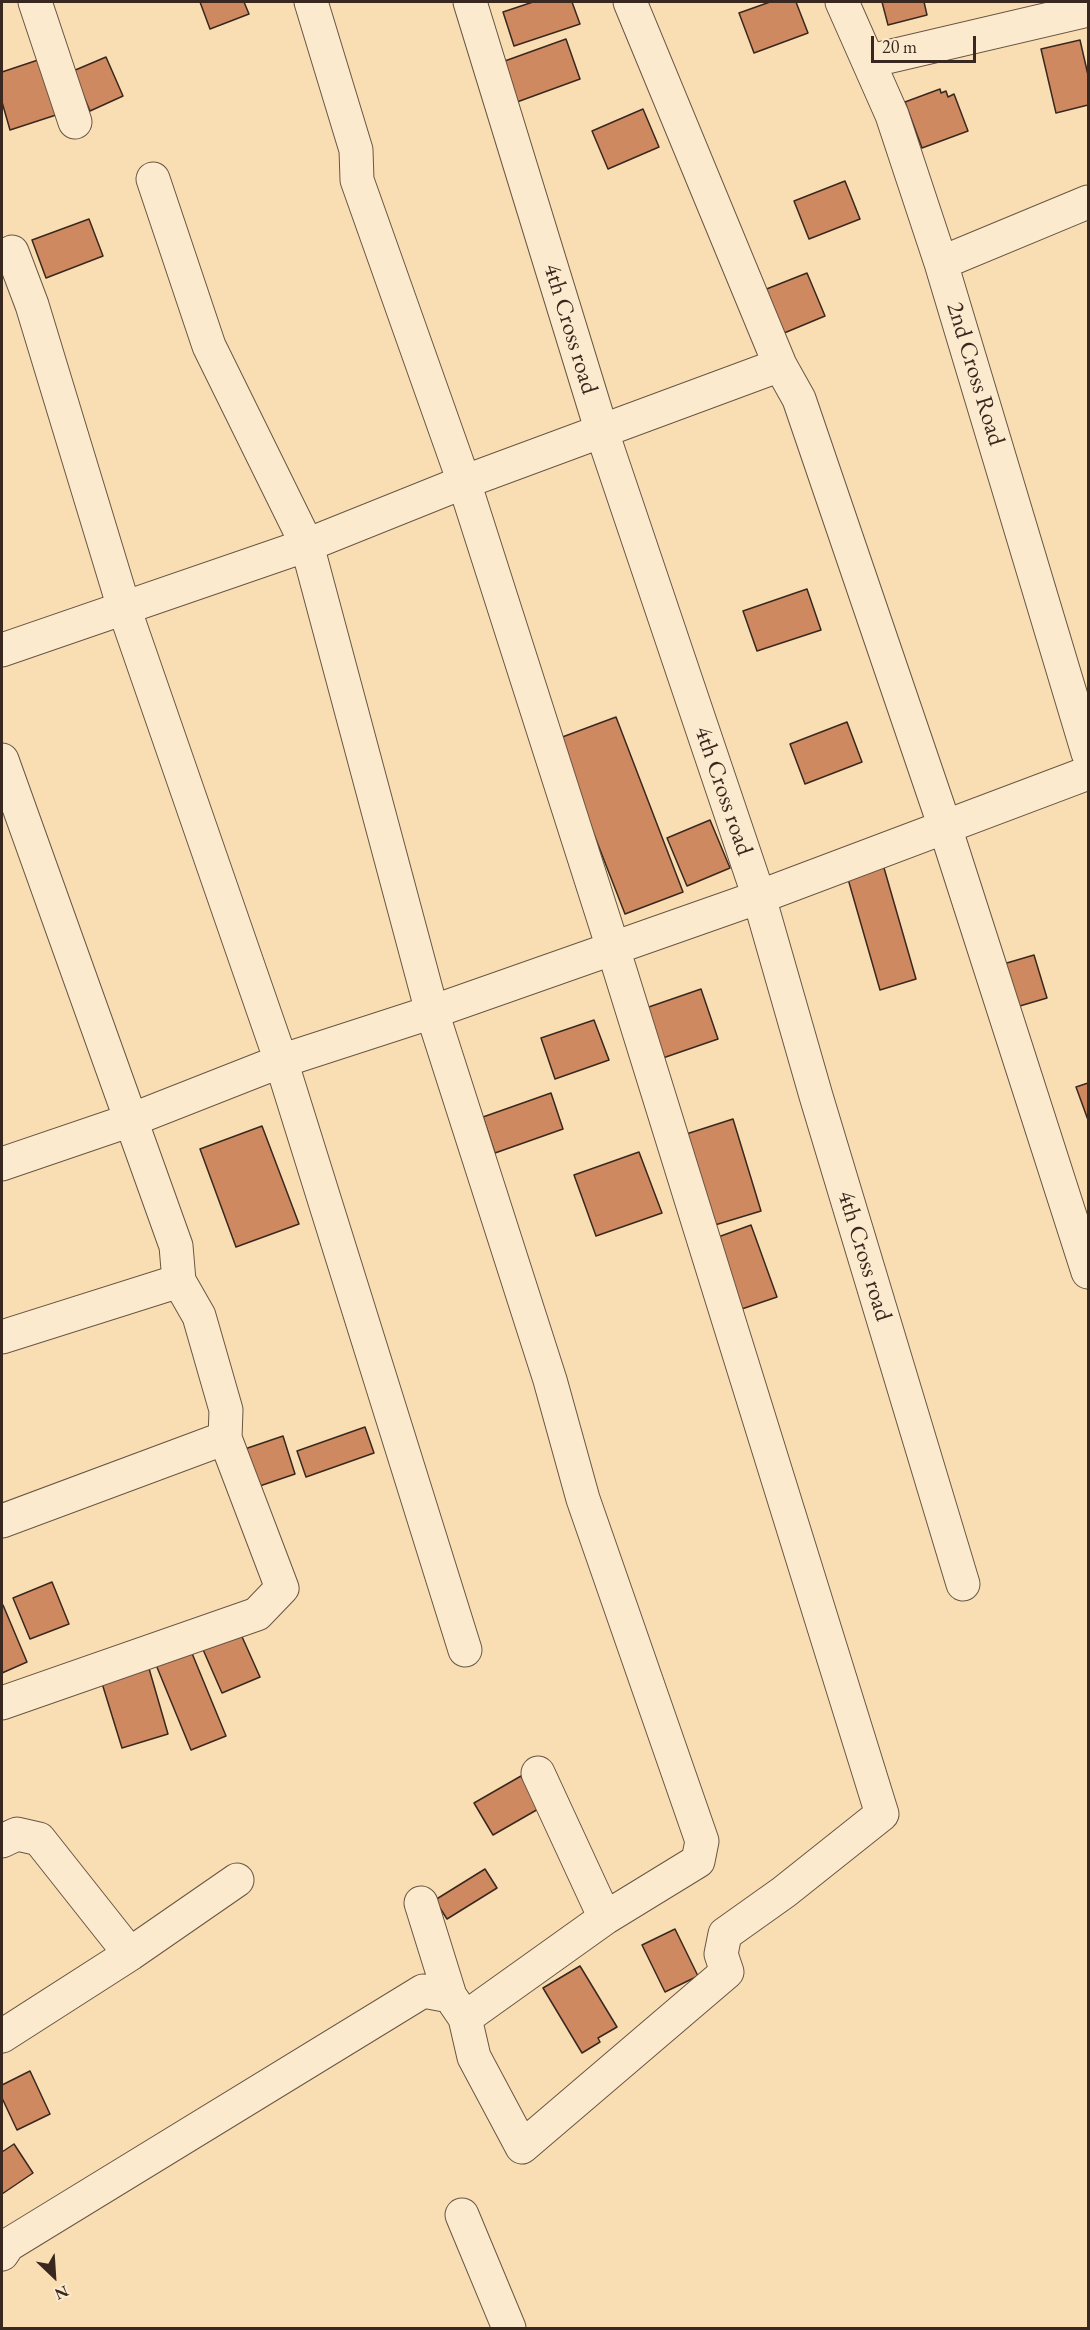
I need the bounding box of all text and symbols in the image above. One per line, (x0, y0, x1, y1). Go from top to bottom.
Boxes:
scale bar (874, 24, 979, 62)
text: 20 m (882, 35, 917, 58)
street label: 4th Cross road (537, 260, 603, 398)
street label: 2nd Cross Road (940, 299, 1010, 449)
street label: 4th Cross road (687, 723, 759, 859)
street label: 4th Cross road (831, 1187, 897, 1325)
north arrow (24, 2246, 84, 2306)
text: N (52, 2281, 72, 2305)

